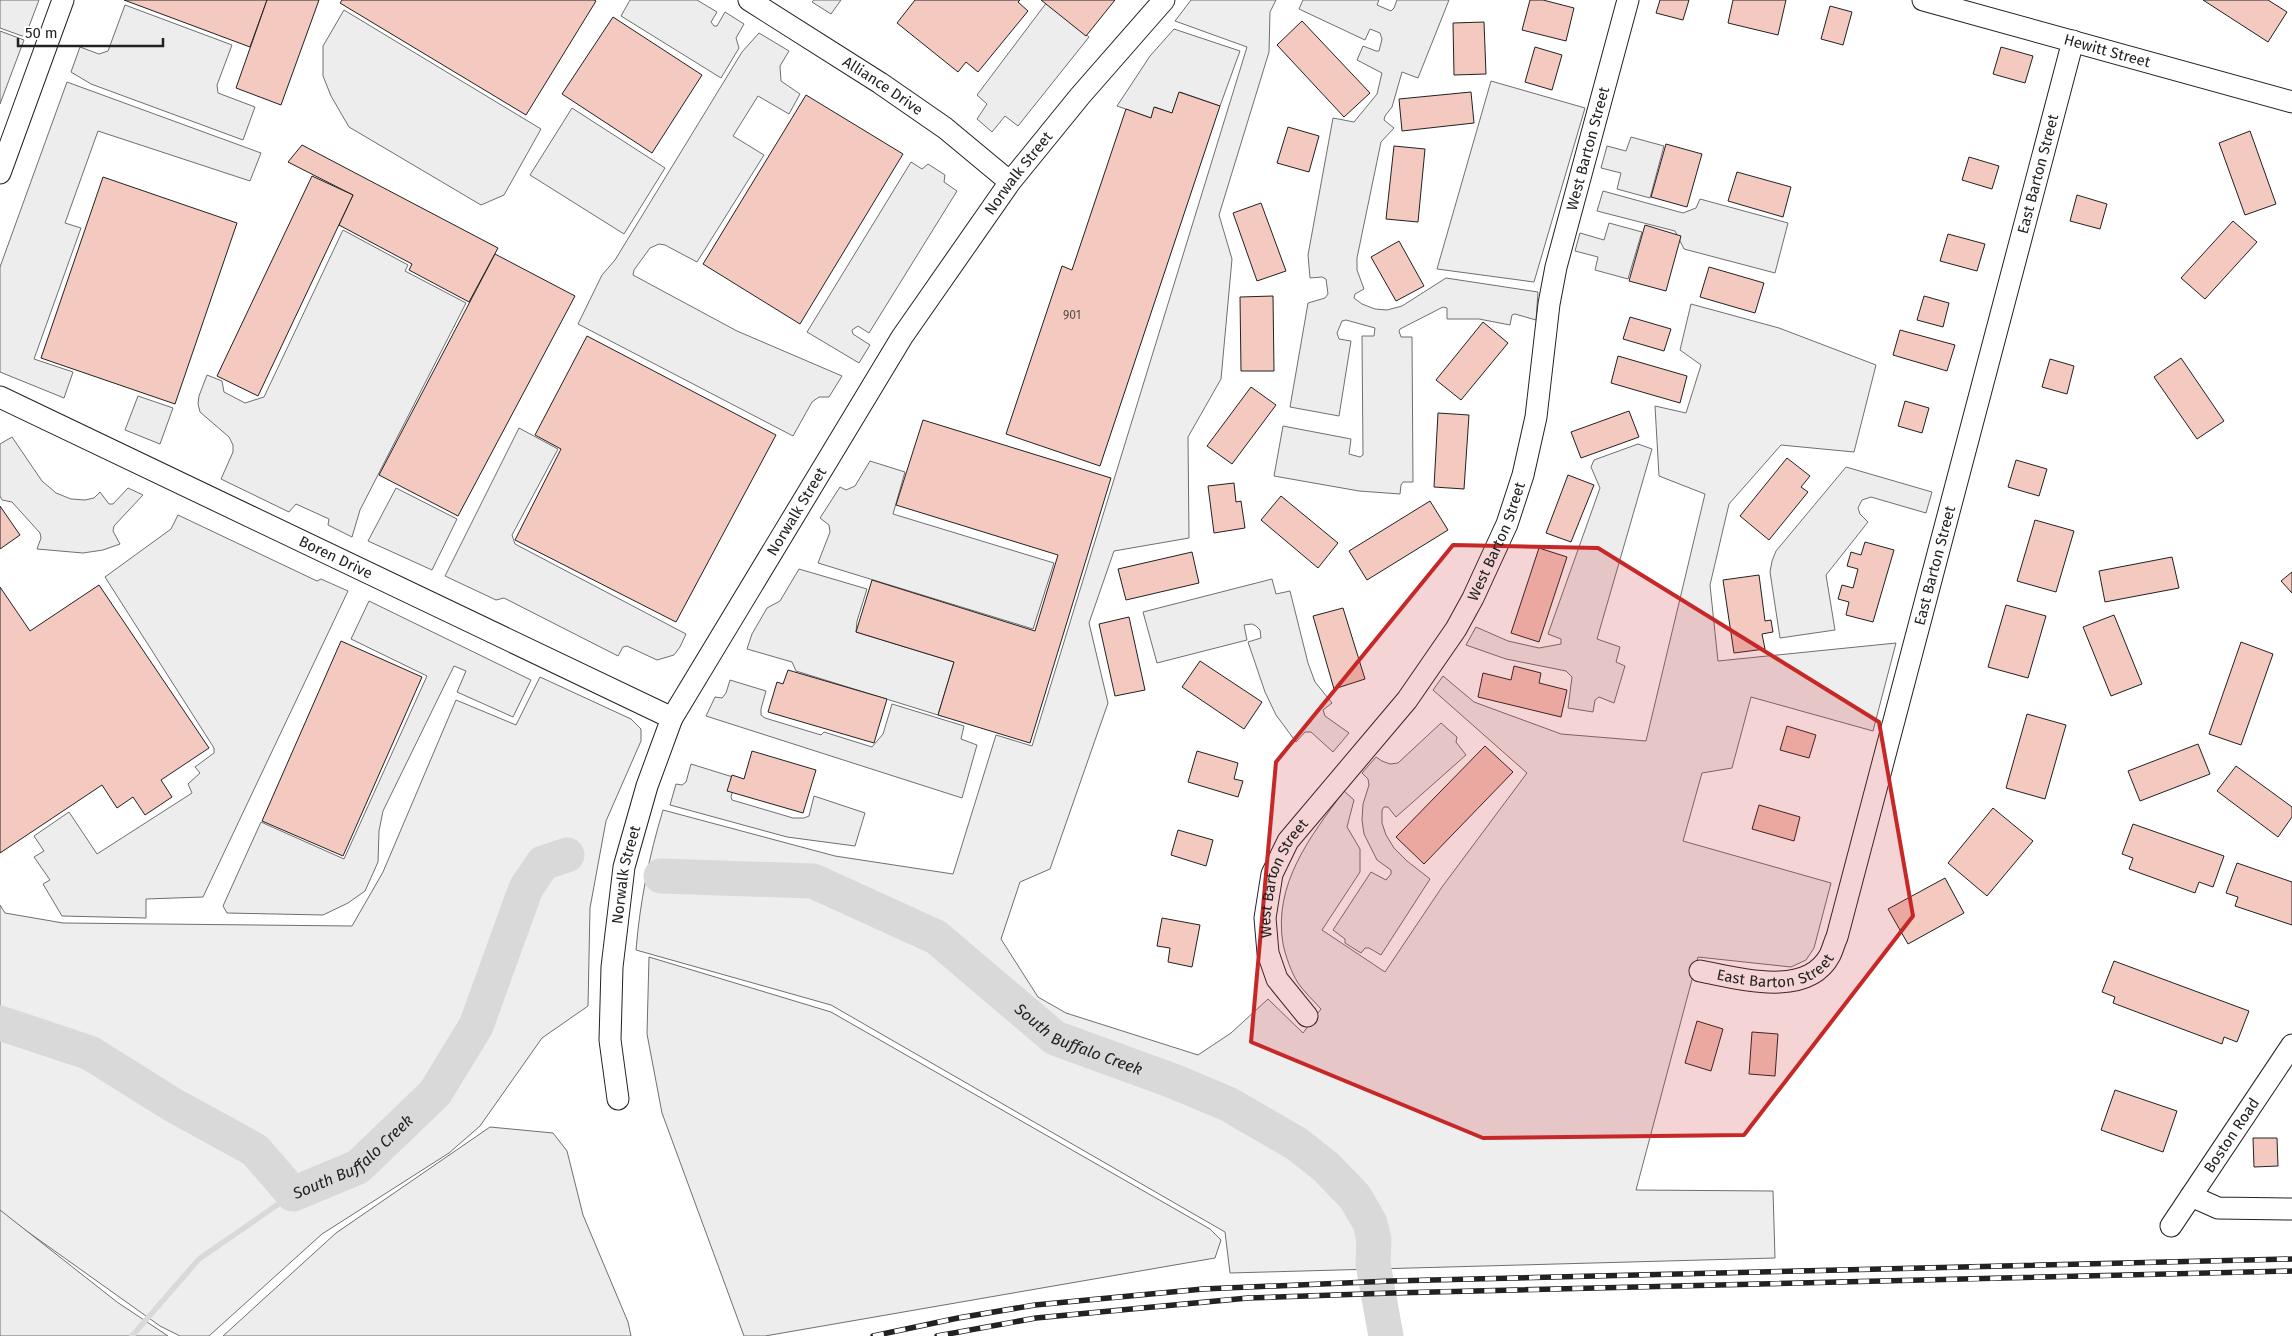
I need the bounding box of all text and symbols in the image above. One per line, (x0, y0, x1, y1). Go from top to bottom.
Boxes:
scale bar (18, 15, 162, 47)
text: 50 m (25, 24, 58, 42)
street label: Hewitt Street (2062, 30, 2153, 72)
street label: Alliance Drive (839, 53, 927, 119)
street label: West Barton Street (1563, 84, 1613, 213)
street label: East Barton Street (2014, 112, 2062, 236)
street label: Norwalk Street (981, 128, 1057, 218)
house number: 901 (1063, 308, 1081, 322)
street label: Norwalk Street (763, 464, 830, 559)
street label: West Barton Street (1464, 479, 1529, 604)
street label: East Barton Street (1910, 503, 1959, 627)
street label: Boren Drive (296, 532, 375, 583)
street label: West Barton Street (1256, 815, 1312, 939)
street label: Norwalk Street (608, 823, 645, 925)
street label: East Barton Street (1715, 950, 1838, 991)
water label: South Buffalo Creek (1010, 998, 1146, 1079)
street label: Boston Road (2200, 1095, 2263, 1176)
water label: South Buffalo Creek (289, 1110, 417, 1203)

